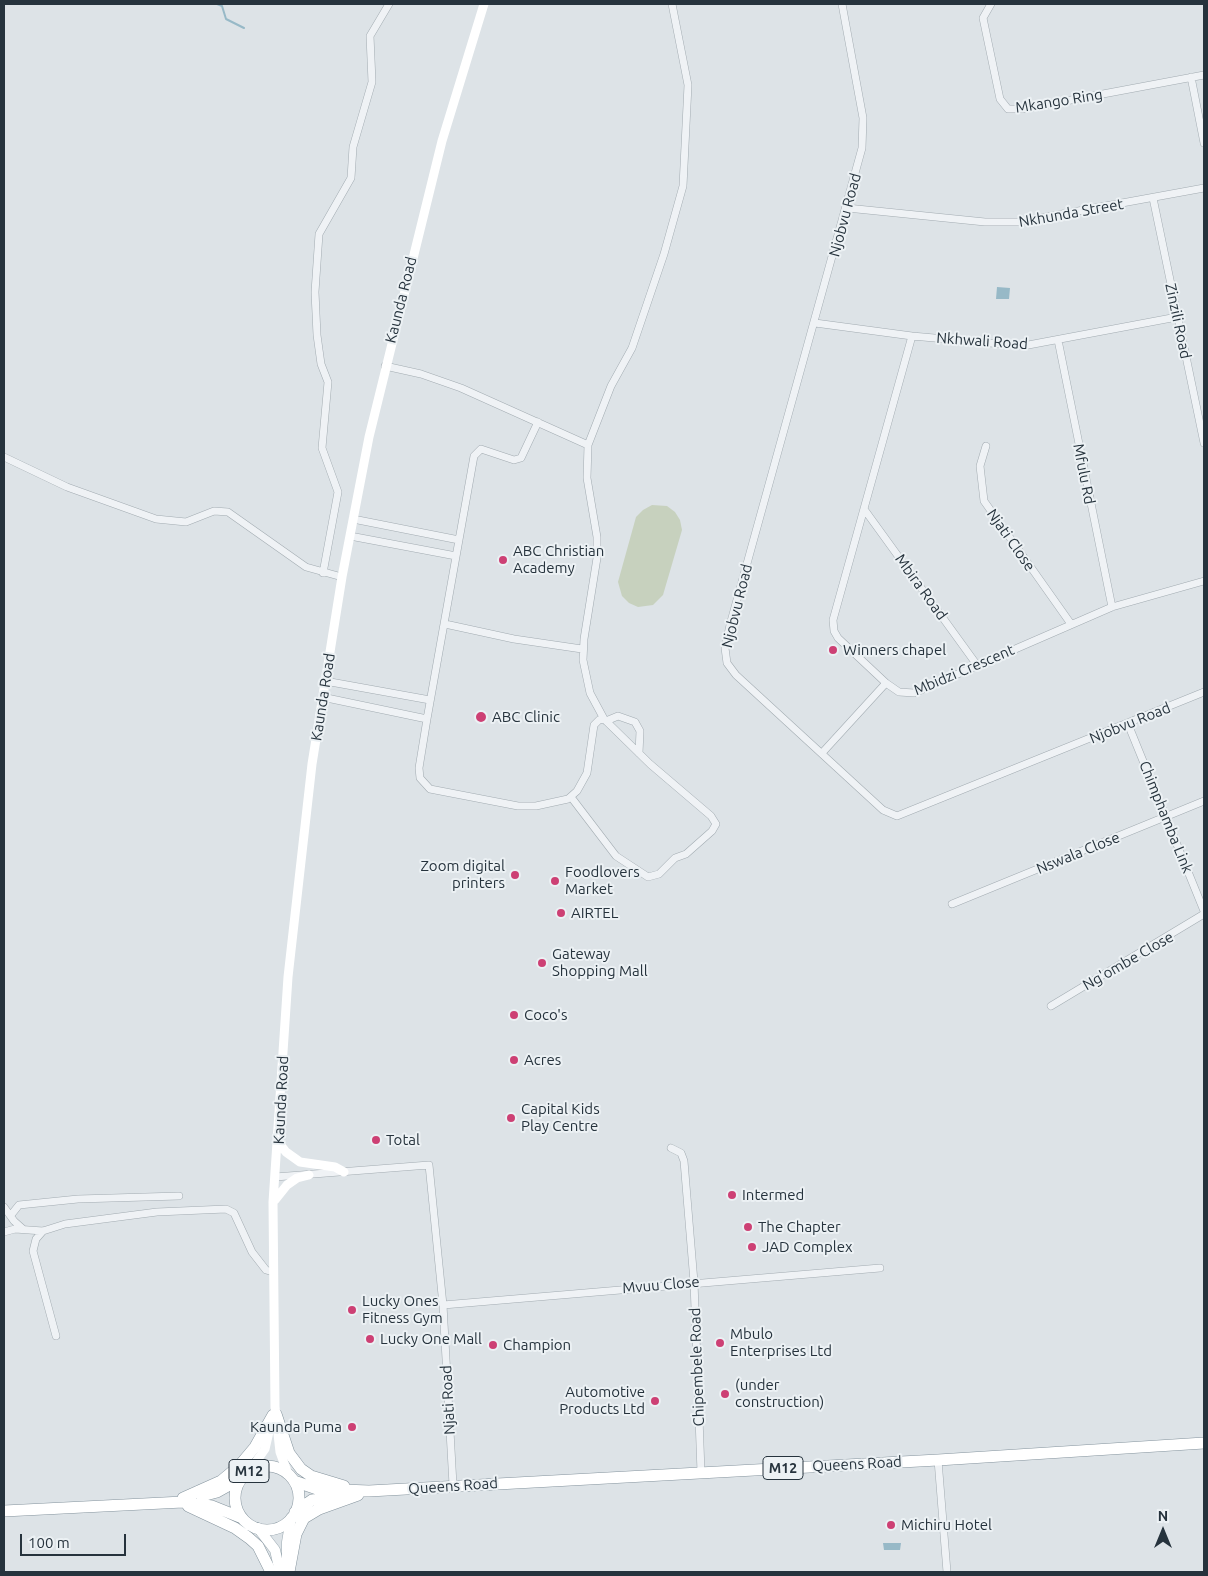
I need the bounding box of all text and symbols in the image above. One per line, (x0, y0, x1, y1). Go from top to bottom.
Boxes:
street label: Mkango Ring (1014, 85, 1104, 117)
street label: Njobvu Road (825, 171, 865, 259)
street label: Nkhunda Street (1017, 195, 1125, 231)
street label: Kaunda Road (382, 255, 420, 345)
street label: Zinzili Road (1161, 281, 1195, 361)
street label: Nkhwali Road (936, 329, 1028, 353)
street label: Mfulu Rd (1069, 442, 1099, 506)
street label: Njati Close (983, 505, 1039, 575)
place label: ABC Christian Academy (513, 542, 604, 577)
street label: Mbira Road (891, 551, 951, 623)
marker: ABC Christian Academy (497, 554, 509, 566)
street label: Njobvu Road (718, 562, 756, 650)
place label: Winners chapel (843, 641, 946, 659)
street label: Mbidzi Crescent (911, 641, 1017, 699)
marker: Winners chapel (827, 644, 839, 656)
street label: Kaunda Road (307, 652, 339, 742)
street label: Njobvu Road (1087, 699, 1173, 747)
place label: ABC Clinic (492, 708, 560, 726)
marker: ABC Clinic (474, 710, 488, 724)
street label: Chimphamba Link (1135, 758, 1197, 876)
street label: Nswala Close (1034, 828, 1122, 878)
place label: Zoom digital printers (421, 857, 505, 892)
place label: Foodlovers Market (565, 863, 640, 898)
marker: Zoom digital printers (509, 869, 521, 881)
marker: Foodlovers Market (549, 875, 561, 887)
place label: AIRTEL (571, 904, 618, 922)
marker: AIRTEL (555, 907, 567, 919)
street label: Ng'ombe Close (1079, 928, 1177, 994)
place label: Gateway Shopping Mall (552, 945, 648, 980)
marker: Gateway Shopping Mall (536, 957, 548, 969)
place label: Coco's (524, 1006, 567, 1024)
marker: Coco's (508, 1009, 520, 1021)
place label: Acres (524, 1051, 561, 1069)
marker: Acres (508, 1054, 520, 1066)
street label: Kaunda Road (270, 1055, 292, 1145)
place label: Capital Kids Play Centre (521, 1100, 600, 1135)
marker: Capital Kids Play Centre (505, 1112, 517, 1124)
place label: Total (386, 1131, 420, 1149)
marker: Total (370, 1134, 382, 1146)
place label: Intermed (742, 1186, 804, 1204)
marker: Intermed (726, 1189, 738, 1201)
place label: The Chapter (758, 1218, 841, 1236)
marker: The Chapter (742, 1221, 754, 1233)
place label: JAD Complex (762, 1238, 853, 1256)
marker: JAD Complex (746, 1241, 758, 1253)
street label: Mvuu Close (622, 1273, 700, 1297)
place label: Lucky Ones Fitness Gym (362, 1292, 443, 1327)
marker: Lucky Ones Fitness Gym (346, 1304, 358, 1316)
street label: Chipembele Road (686, 1307, 708, 1427)
place label: Mbulo Enterprises Ltd (730, 1325, 832, 1360)
place label: Lucky One Mall (380, 1330, 482, 1348)
marker: Lucky One Mall (364, 1333, 376, 1345)
place label: Champion (503, 1336, 571, 1354)
marker: Mbulo Enterprises Ltd (714, 1337, 726, 1349)
marker: Champion (487, 1339, 499, 1351)
street label: Njati Road (437, 1365, 459, 1435)
place label: (under construction) (735, 1376, 824, 1411)
place label: Automotive Products Ltd (559, 1383, 645, 1418)
marker: (under construction) (719, 1388, 731, 1400)
marker: Automotive Products Ltd (649, 1395, 661, 1407)
place label: Kaunda Puma (250, 1418, 342, 1436)
marker: Kaunda Puma (346, 1421, 358, 1433)
street label: Queens Road (812, 1453, 902, 1475)
road number: M12 (763, 1456, 803, 1480)
road number: M12 (229, 1460, 269, 1482)
street label: Queens Road (408, 1474, 498, 1498)
north arrow (1138, 1506, 1188, 1556)
text: N (1158, 1508, 1168, 1524)
place label: Michiru Hotel (901, 1516, 992, 1534)
marker: Michiru Hotel (885, 1519, 897, 1531)
scale bar (22, 1524, 129, 1556)
text: 100 m (28, 1534, 70, 1551)

